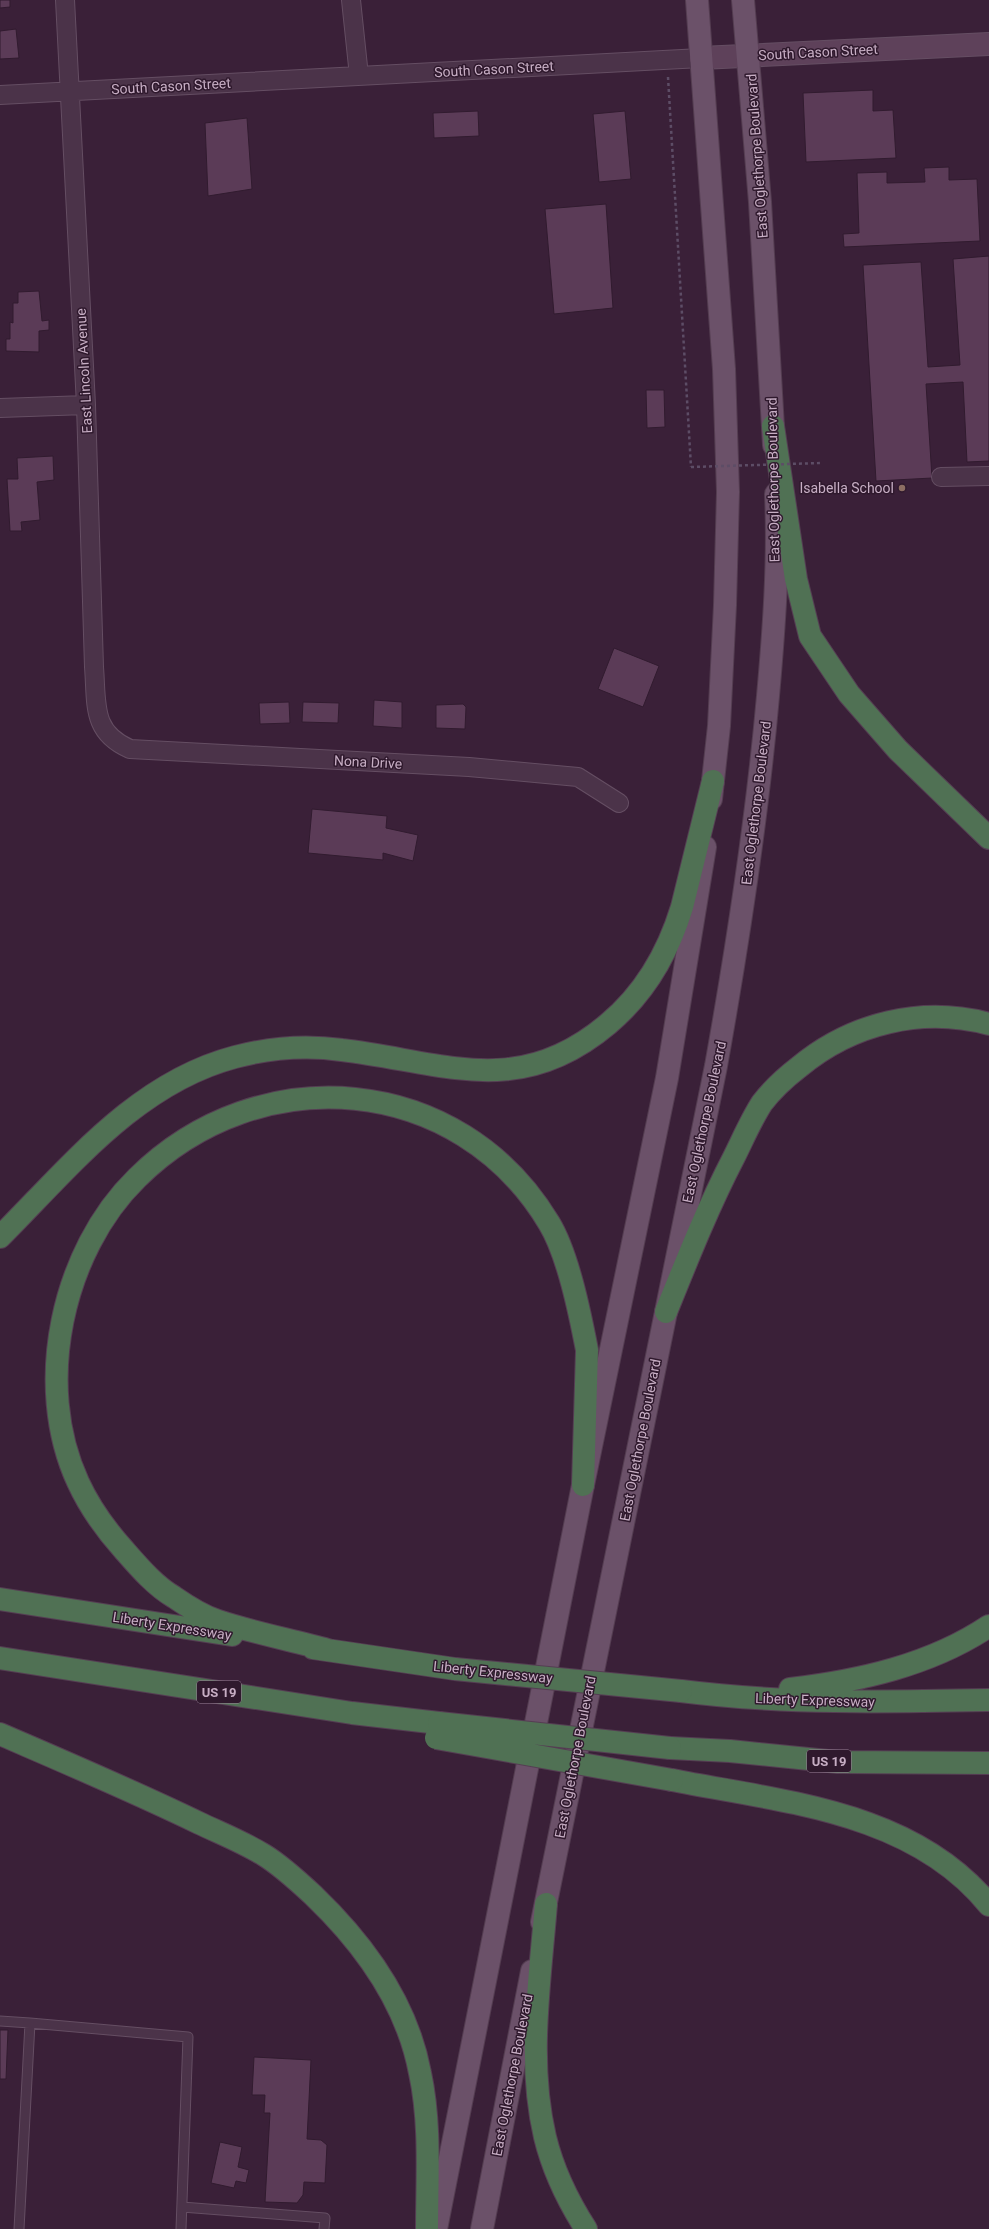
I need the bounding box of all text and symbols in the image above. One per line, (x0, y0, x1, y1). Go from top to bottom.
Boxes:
street label: South Cason Street (758, 41, 879, 63)
street label: South Cason Street (434, 58, 555, 80)
street label: East Oglethorpe Boulevard (743, 73, 771, 239)
street label: South Cason Street (111, 75, 232, 97)
street label: East Lincoln Avenue (73, 308, 95, 434)
street label: East Oglethorpe Boulevard (764, 397, 782, 563)
place label: Isabella School (799, 480, 894, 496)
marker: Isabella School (897, 483, 907, 493)
street label: East Oglethorpe Boulevard (738, 720, 774, 886)
street label: Nona Drive (334, 752, 402, 772)
street label: East Oglethorpe Boulevard (679, 1040, 729, 1204)
street label: East Oglethorpe Boulevard (616, 1358, 664, 1522)
street label: Liberty Expressway (112, 1609, 233, 1643)
street label: Liberty Expressway (433, 1658, 554, 1686)
street label: East Oglethorpe Boulevard (551, 1675, 599, 1839)
road number: US 19 (197, 1681, 241, 1703)
street label: Liberty Expressway (755, 1690, 876, 1710)
road number: US 19 (807, 1750, 851, 1772)
street label: East Oglethorpe Boulevard (488, 1993, 536, 2157)

